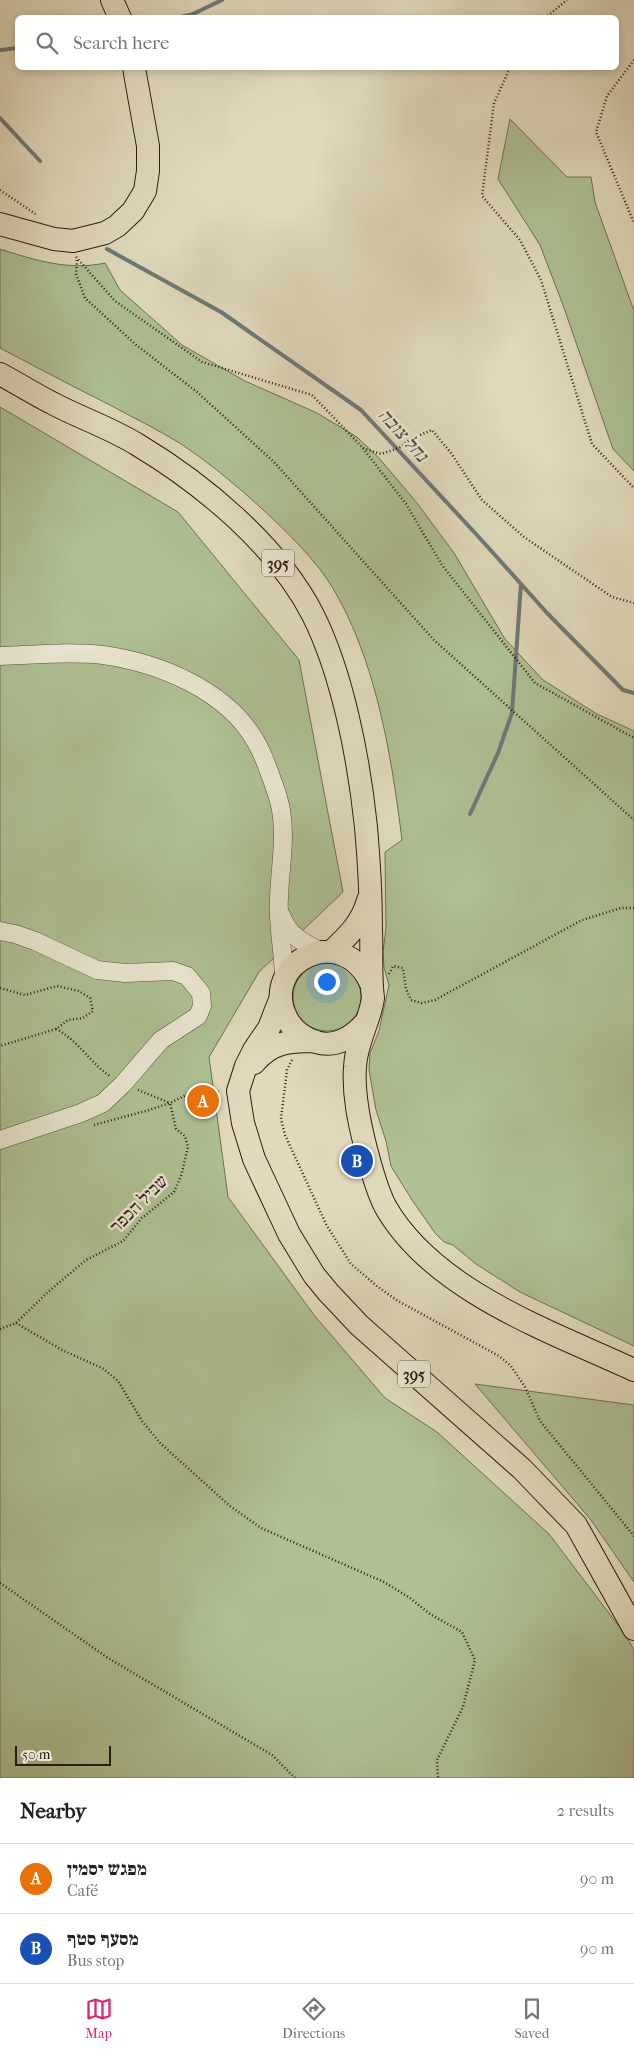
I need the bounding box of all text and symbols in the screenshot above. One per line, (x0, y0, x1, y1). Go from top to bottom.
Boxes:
search box (15, 15, 619, 70)
icon: search (33, 29, 61, 57)
text: Search here (73, 32, 169, 54)
water label: נחל צובה (374, 404, 434, 467)
road number: 395 (262, 550, 294, 576)
your location (314, 969, 340, 995)
pin: A (187, 1082, 219, 1120)
pin: B (341, 1142, 373, 1180)
street label: שביל הכפר (106, 1171, 172, 1237)
road number: 395 (398, 1360, 430, 1388)
scale bar (15, 1743, 111, 1766)
text: 50 m (22, 1746, 50, 1763)
text: Nearby (20, 1799, 86, 1823)
text: 2 results (557, 1801, 614, 1820)
text: מפגש יסמין (67, 1858, 147, 1880)
text: A (31, 1869, 41, 1888)
text: 90 m (580, 1869, 614, 1888)
text: Café (67, 1881, 98, 1900)
text: מסעף סטף (67, 1928, 139, 1950)
text: B (31, 1939, 41, 1958)
text: 90 m (580, 1939, 614, 1958)
text: Bus stop (67, 1951, 124, 1970)
tab: Map (85, 1995, 113, 2042)
tab: Directions (282, 1995, 345, 2042)
tab: Saved (515, 1995, 549, 2042)

